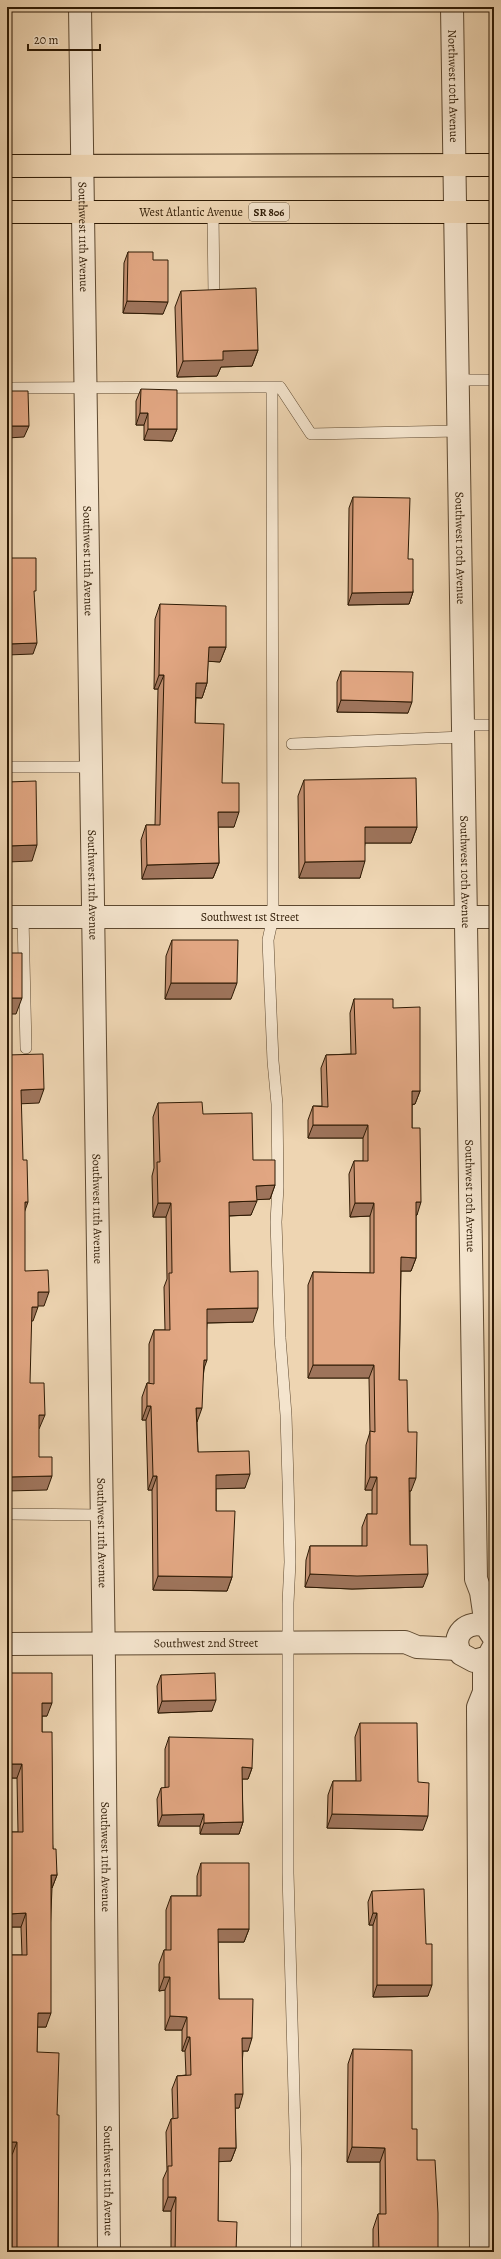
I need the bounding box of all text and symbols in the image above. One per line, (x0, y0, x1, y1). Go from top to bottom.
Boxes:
scale bar (28, 26, 100, 52)
street label: Northwest 10th Avenue (444, 29, 462, 143)
text: 20 m (34, 32, 58, 48)
street label: Southwest 11th Avenue (75, 182, 92, 292)
road number: SR 806 (249, 203, 289, 221)
street label: West Atlantic Avenue (138, 204, 243, 220)
street label: Southwest 10th Avenue (451, 491, 469, 604)
street label: Southwest 11th Avenue (79, 506, 97, 616)
street label: Southwest 10th Avenue (456, 815, 474, 928)
street label: Southwest 11th Avenue (84, 830, 102, 940)
street label: Southwest 1st Street (201, 909, 299, 925)
street label: Southwest 10th Avenue (461, 1139, 479, 1252)
street label: Southwest 11th Avenue (89, 1154, 106, 1264)
street label: Southwest 11th Avenue (93, 1478, 111, 1588)
street label: Southwest 2nd Street (154, 1635, 258, 1651)
street label: Southwest 11th Avenue (97, 1802, 114, 1912)
street label: Southwest 11th Avenue (100, 2126, 117, 2236)

